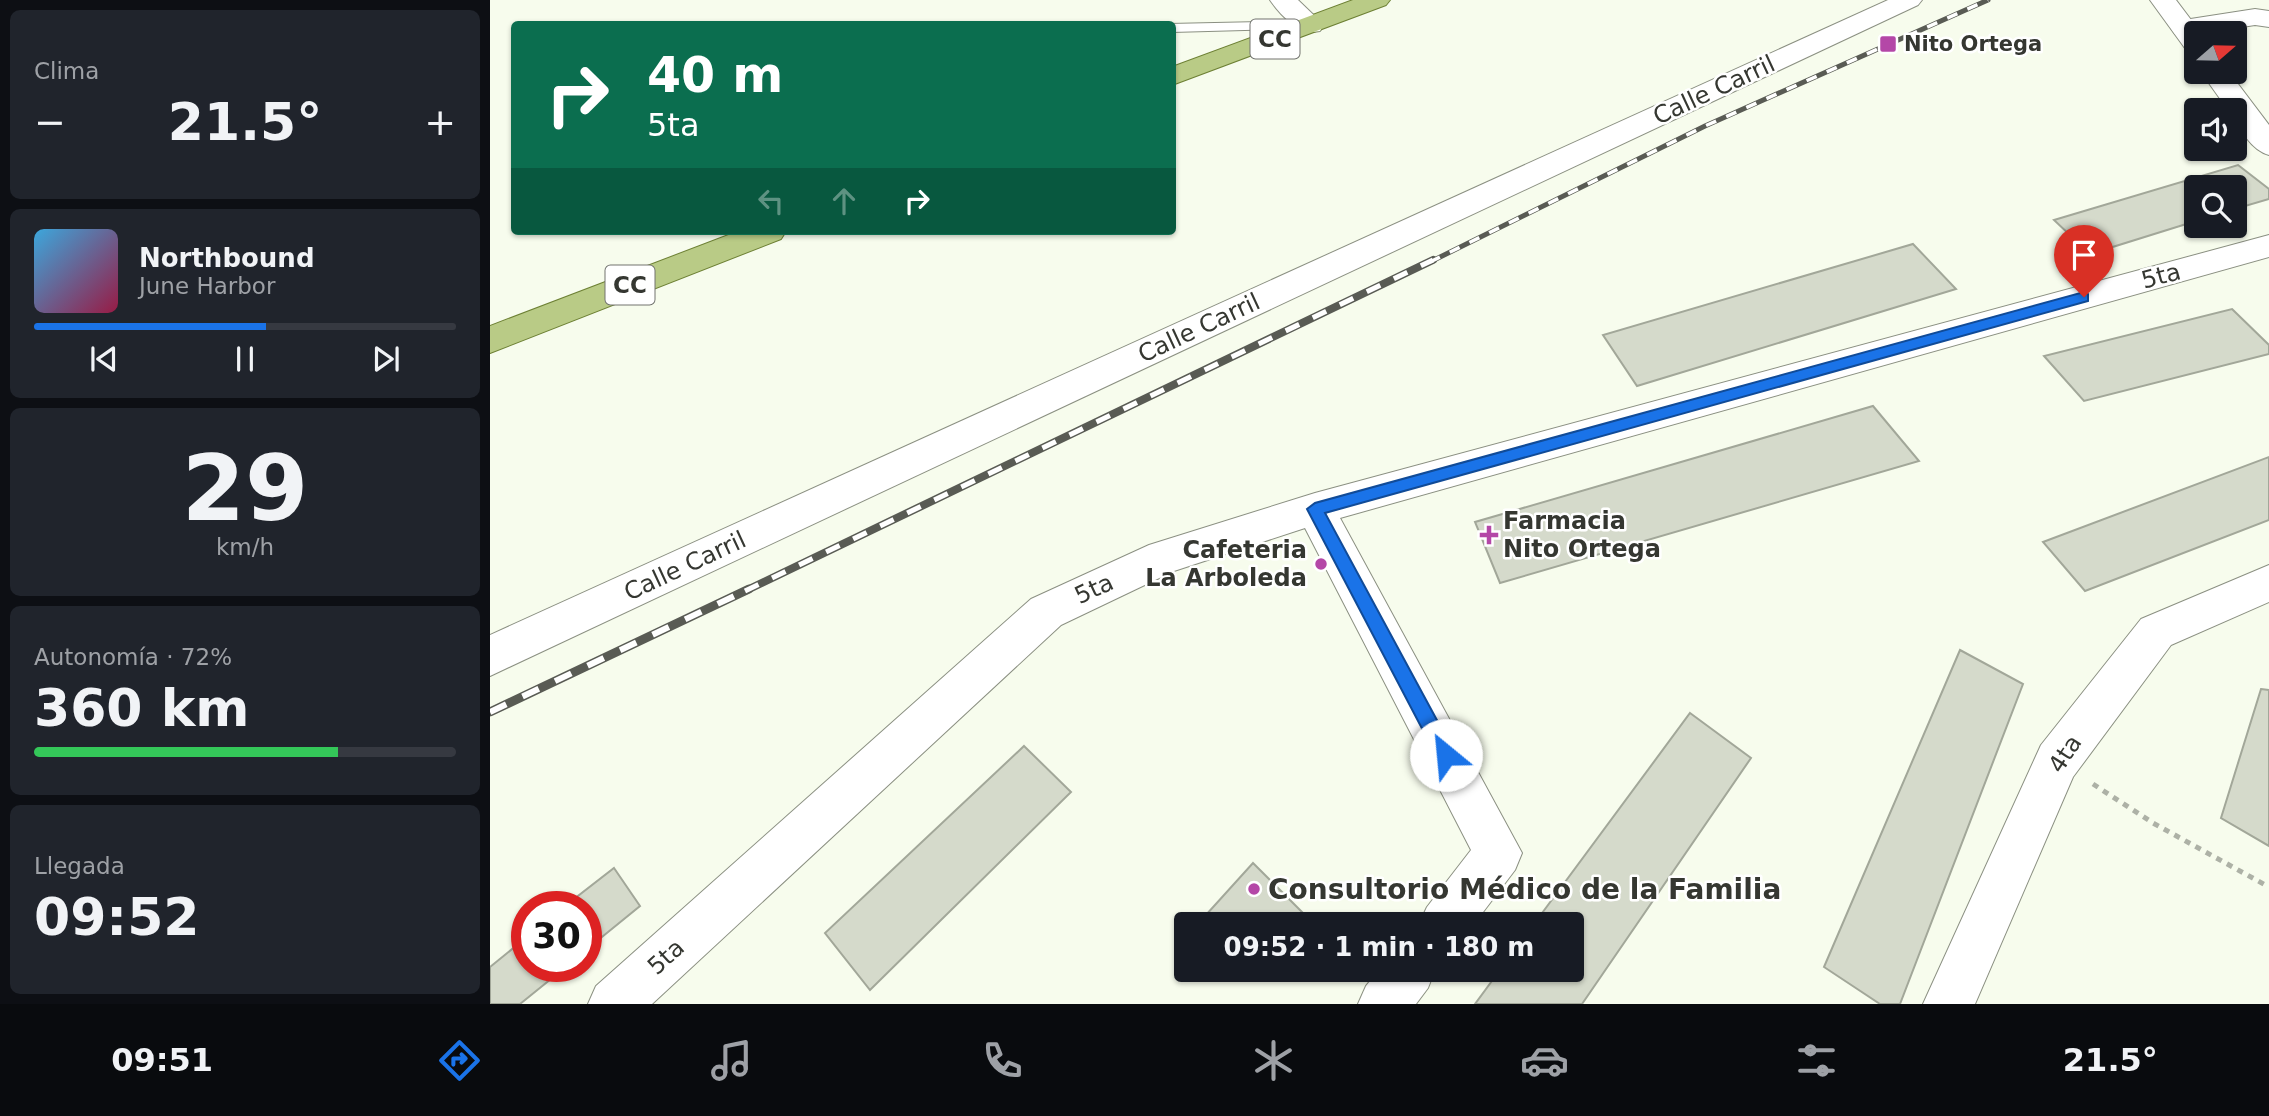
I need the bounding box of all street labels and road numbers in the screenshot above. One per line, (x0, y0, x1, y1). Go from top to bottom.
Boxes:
road number: CC (1250, 20, 1300, 58)
street label: Calle Carril (1649, 50, 1779, 130)
street label: 5ta (2138, 257, 2184, 295)
road number: CC (606, 266, 654, 304)
street label: Calle Carril (1134, 288, 1264, 368)
street label: Calle Carril (620, 526, 750, 606)
street label: 5ta (1070, 568, 1118, 610)
street label: 4ta (2043, 730, 2087, 778)
street label: 5ta (642, 933, 690, 981)

